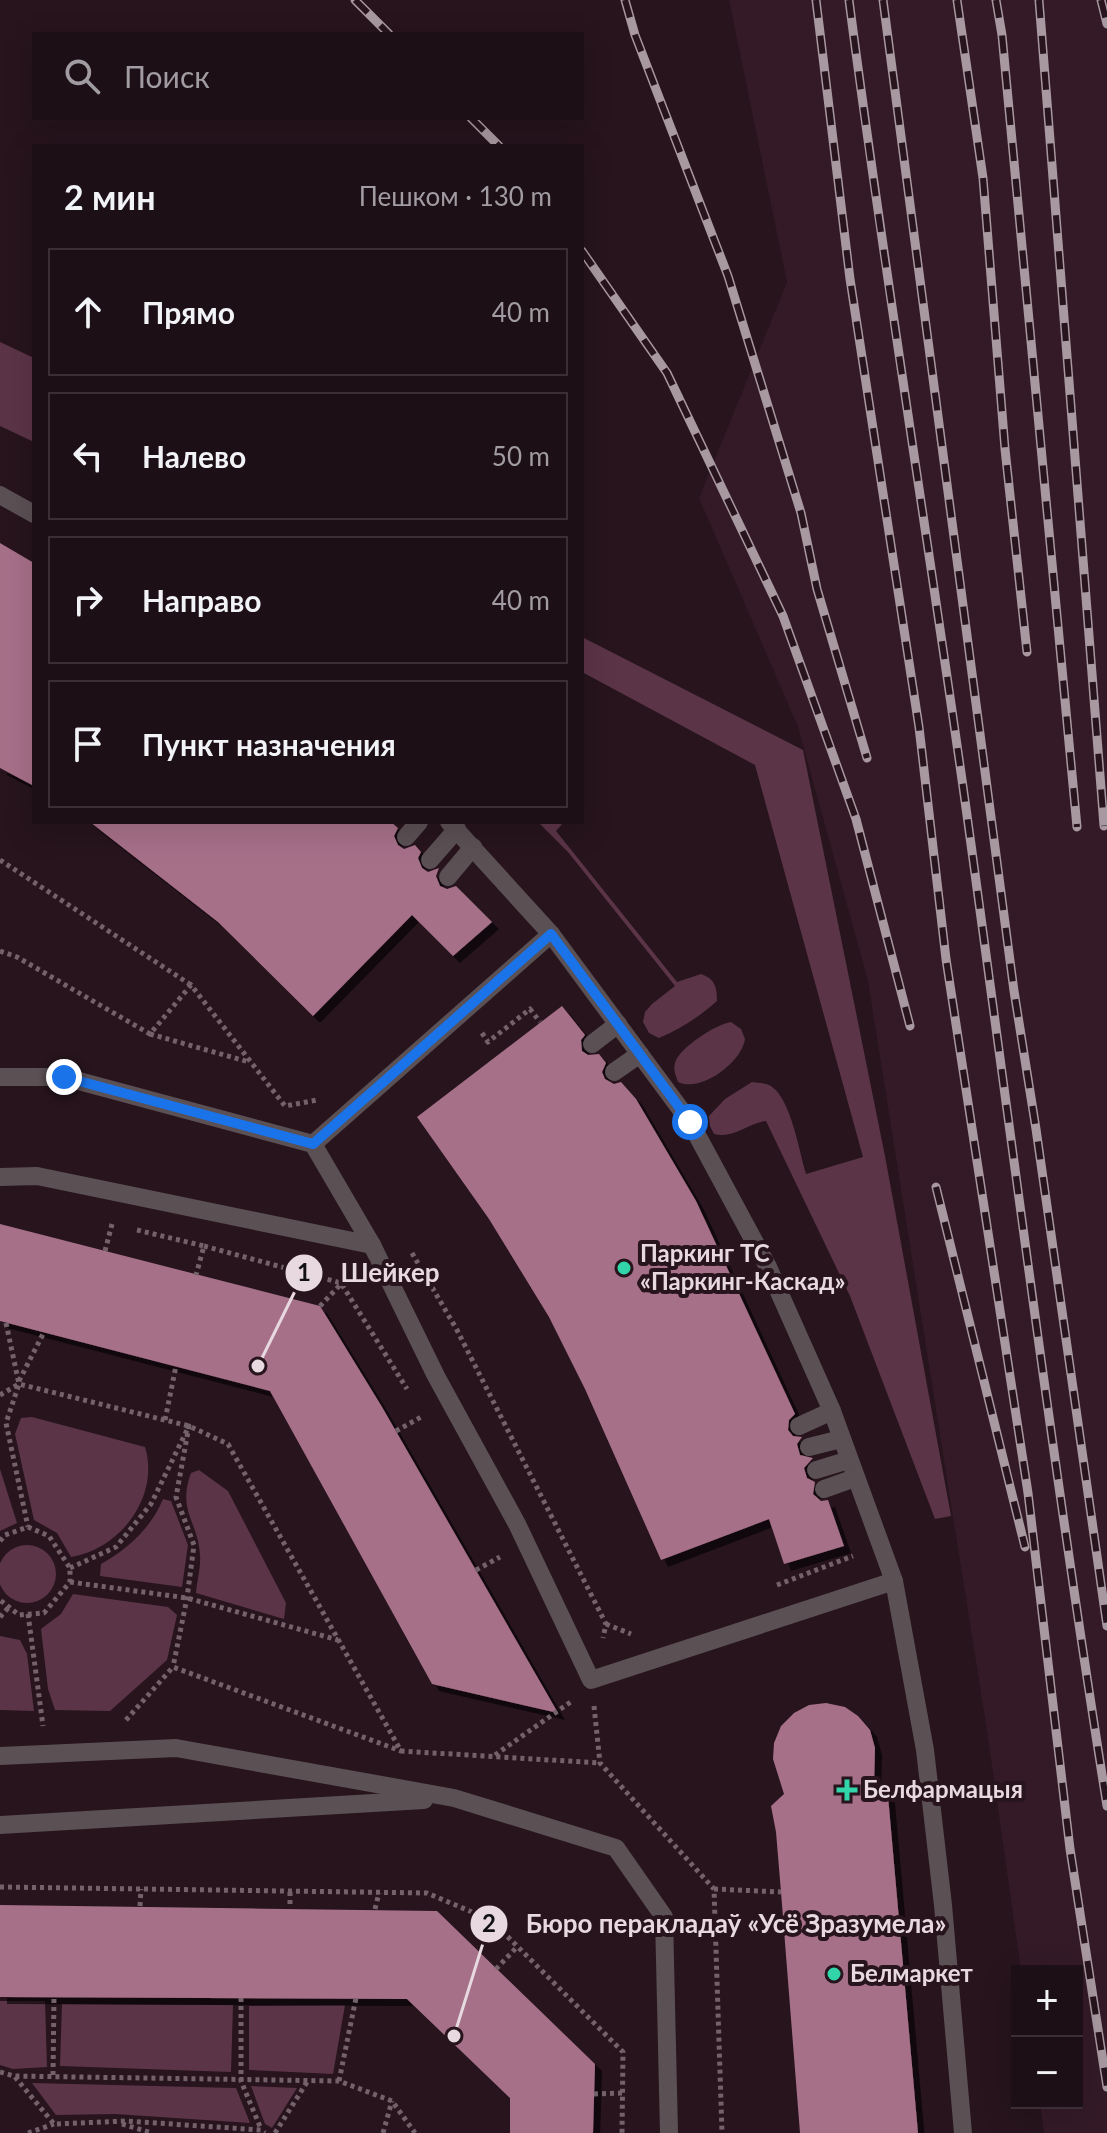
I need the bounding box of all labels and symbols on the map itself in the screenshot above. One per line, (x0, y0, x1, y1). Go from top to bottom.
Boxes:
route end (46, 1059, 82, 1095)
route start (672, 1104, 708, 1140)
place label: Паркинг ТС «Паркинг-Каскад» (640, 1238, 845, 1295)
callout: Шейкер (284, 1248, 456, 1298)
text: Шейкер (340, 1256, 440, 1288)
text: 1 (297, 1257, 311, 1286)
marker: Паркинг ТС «Паркинг-Каскад» (615, 1259, 633, 1277)
place label: Белфармацыя (863, 1774, 1023, 1803)
marker: Белфармацыя (838, 1781, 856, 1799)
callout: Бюро перакладаў «Усё Зразумела» (469, 1899, 962, 1949)
text: Бюро перакладаў «Усё Зразумела» (526, 1907, 946, 1939)
text: 2 (482, 1908, 496, 1937)
place label: Белмаркет (850, 1958, 974, 1987)
marker: Белмаркет (825, 1965, 843, 1983)

